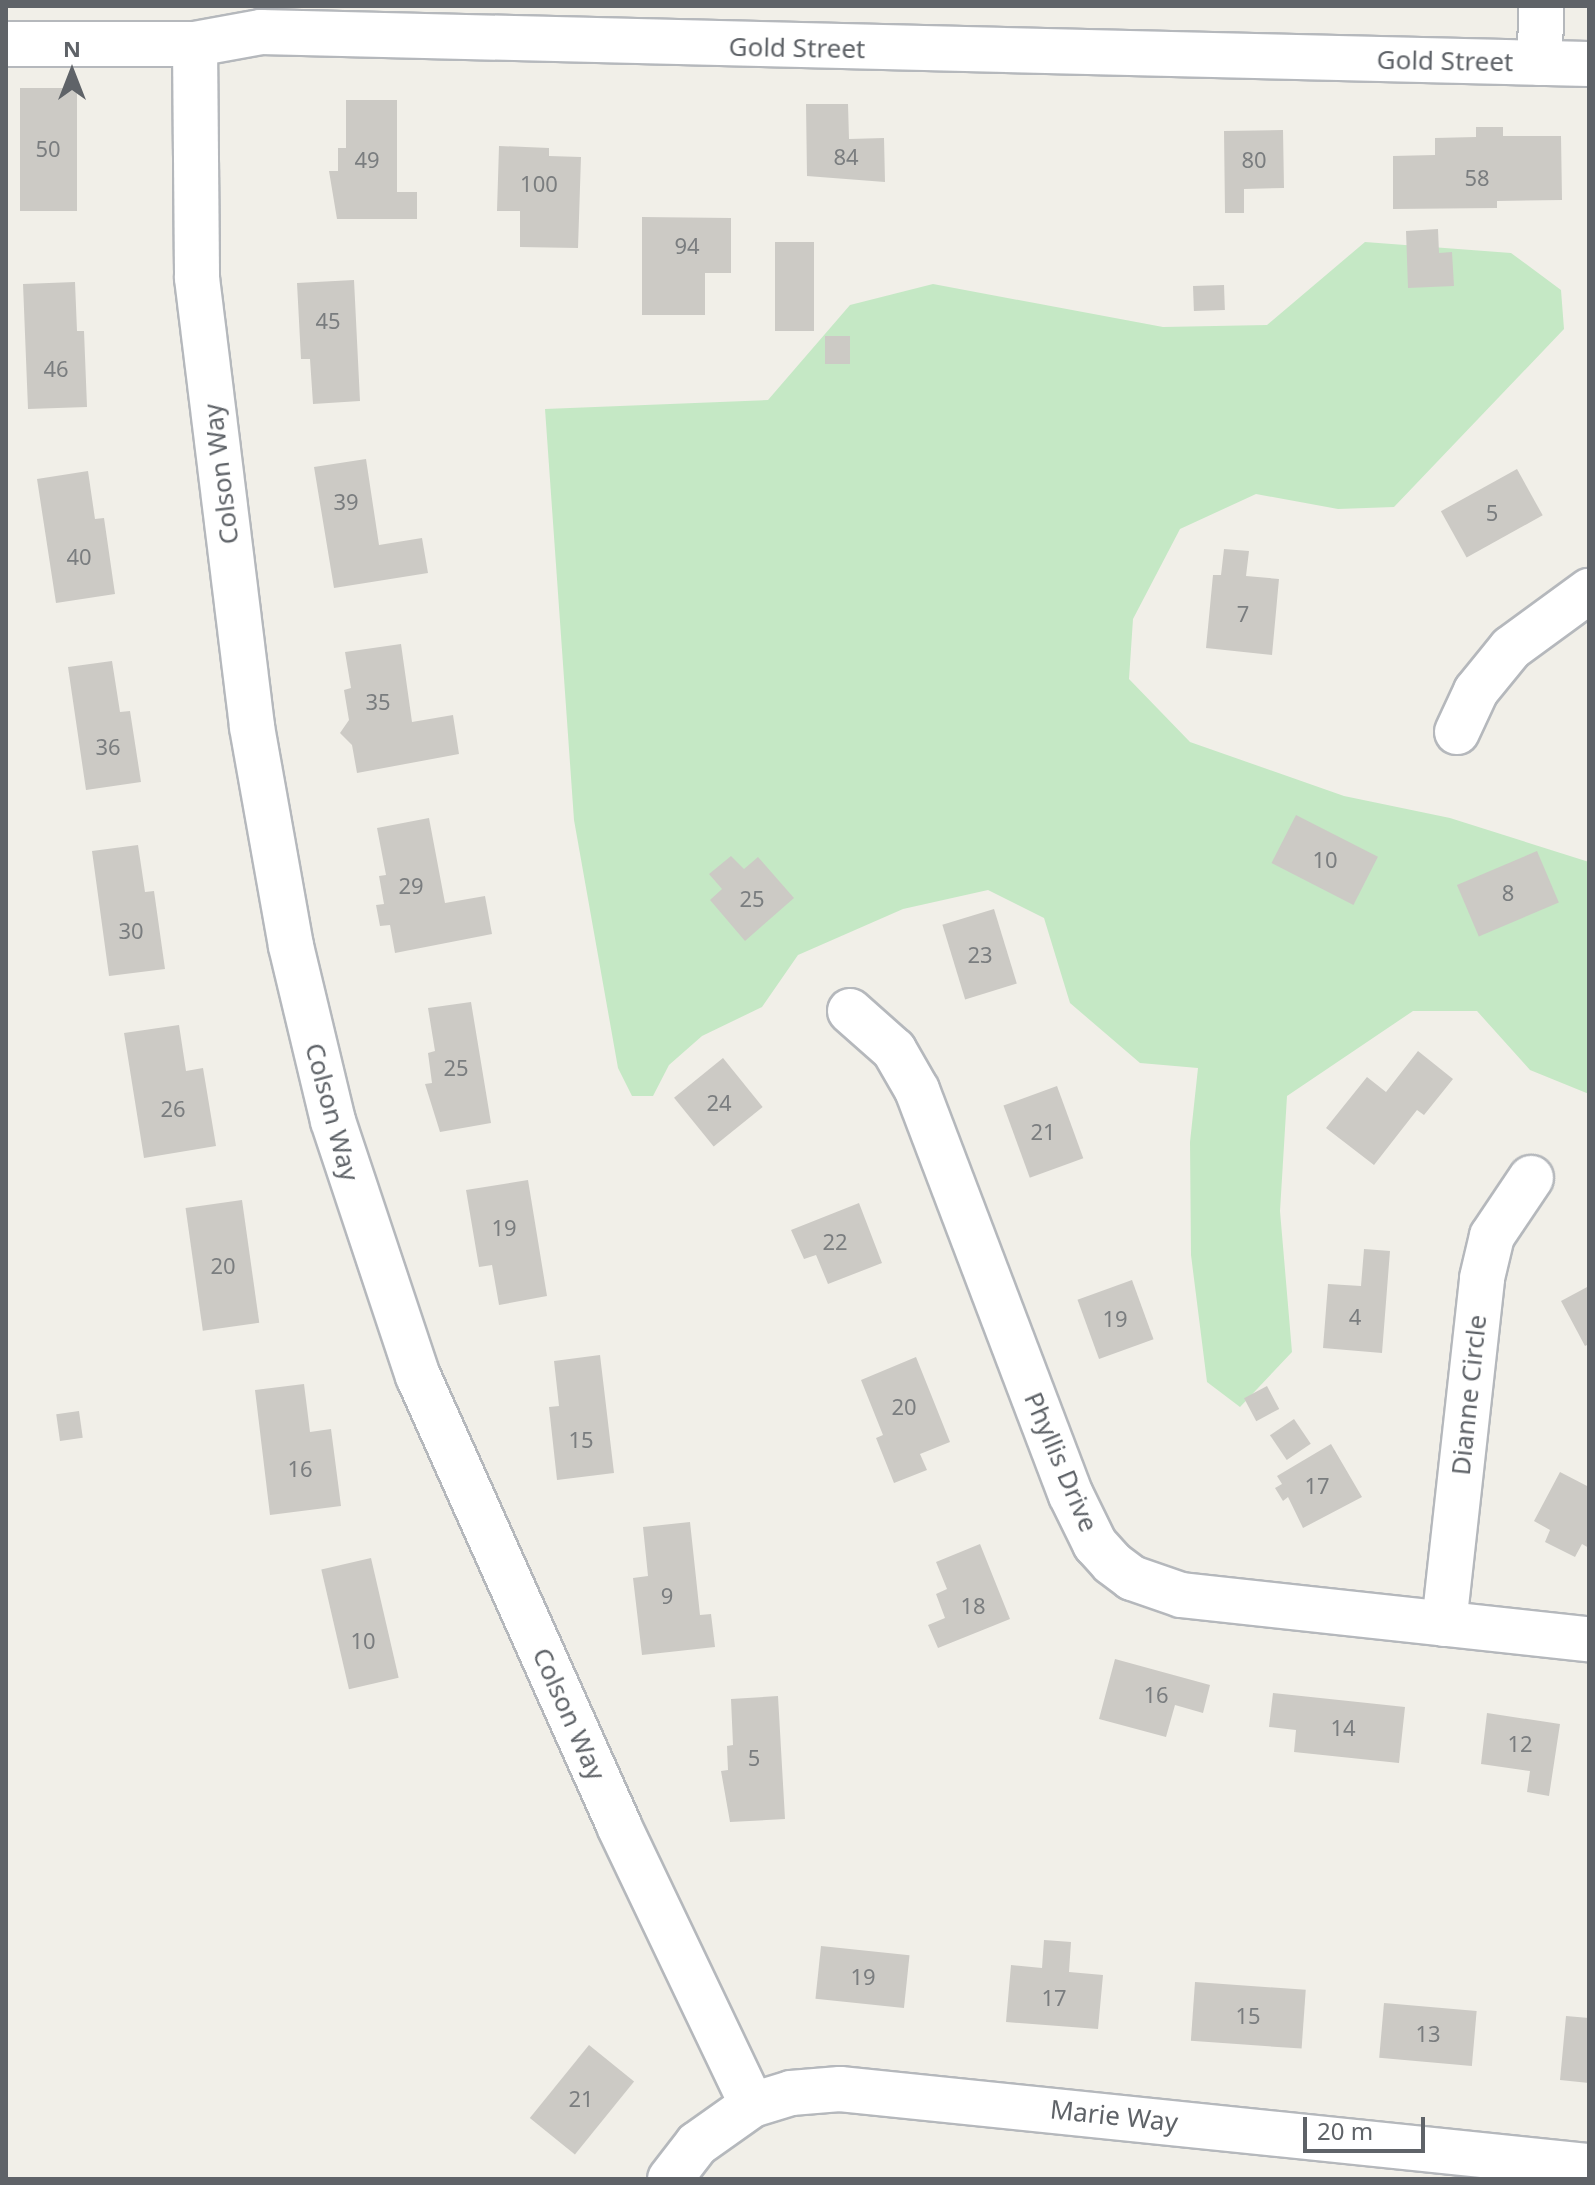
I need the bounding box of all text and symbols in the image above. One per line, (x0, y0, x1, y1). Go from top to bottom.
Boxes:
street label: Gold Street (728, 31, 866, 65)
north arrow (32, 32, 112, 112)
text: N (63, 33, 81, 63)
street label: Gold Street (1376, 44, 1514, 78)
house number: 50 (35, 136, 61, 162)
house number: 84 (833, 144, 859, 170)
house number: 49 (354, 147, 380, 173)
house number: 80 (1241, 147, 1267, 173)
house number: 58 (1464, 165, 1490, 191)
house number: 100 (520, 171, 558, 197)
house number: 94 (674, 233, 700, 259)
house number: 45 (315, 308, 341, 334)
house number: 46 (43, 356, 69, 382)
street label: Colson Way (197, 402, 245, 546)
house number: 39 (333, 489, 359, 515)
house number: 5 (1486, 500, 1498, 526)
house number: 40 (66, 544, 92, 570)
house number: 7 (1237, 601, 1249, 627)
house number: 35 (365, 689, 391, 715)
house number: 36 (95, 734, 121, 760)
house number: 10 (1312, 847, 1338, 873)
house number: 29 (398, 873, 424, 899)
house number: 8 (1502, 880, 1514, 906)
house number: 25 (739, 886, 765, 912)
house number: 30 (118, 918, 144, 944)
house number: 23 (967, 942, 993, 968)
street label: Colson Way (299, 1040, 365, 1184)
house number: 25 (443, 1055, 469, 1081)
house number: 24 (706, 1090, 732, 1116)
house number: 26 (160, 1096, 186, 1122)
house number: 21 (1030, 1119, 1056, 1145)
house number: 19 (491, 1215, 517, 1241)
house number: 22 (822, 1229, 848, 1255)
house number: 20 (210, 1253, 236, 1279)
house number: 4 (1349, 1304, 1361, 1330)
house number: 19 (1102, 1306, 1128, 1332)
street label: Dianne Circle (1445, 1313, 1493, 1477)
street label: Phyllis Drive (1018, 1387, 1104, 1537)
house number: 20 (891, 1394, 917, 1420)
house number: 15 (568, 1427, 594, 1453)
house number: 16 (287, 1456, 313, 1482)
house number: 17 (1304, 1473, 1330, 1499)
house number: 9 (661, 1583, 673, 1609)
house number: 18 (960, 1593, 986, 1619)
house number: 10 (350, 1628, 376, 1654)
street label: Colson Way (526, 1643, 612, 1785)
house number: 16 (1143, 1682, 1169, 1708)
house number: 14 (1330, 1715, 1356, 1741)
house number: 12 (1507, 1731, 1533, 1757)
house number: 5 (748, 1745, 760, 1771)
house number: 19 (850, 1964, 876, 1990)
house number: 17 (1041, 1985, 1067, 2011)
house number: 15 (1235, 2003, 1261, 2029)
house number: 13 (1415, 2021, 1441, 2047)
house number: 21 (568, 2086, 594, 2112)
street label: Marie Way (1048, 2094, 1180, 2138)
scale bar (1307, 2101, 1429, 2151)
text: 20 m (1317, 2114, 1373, 2147)

